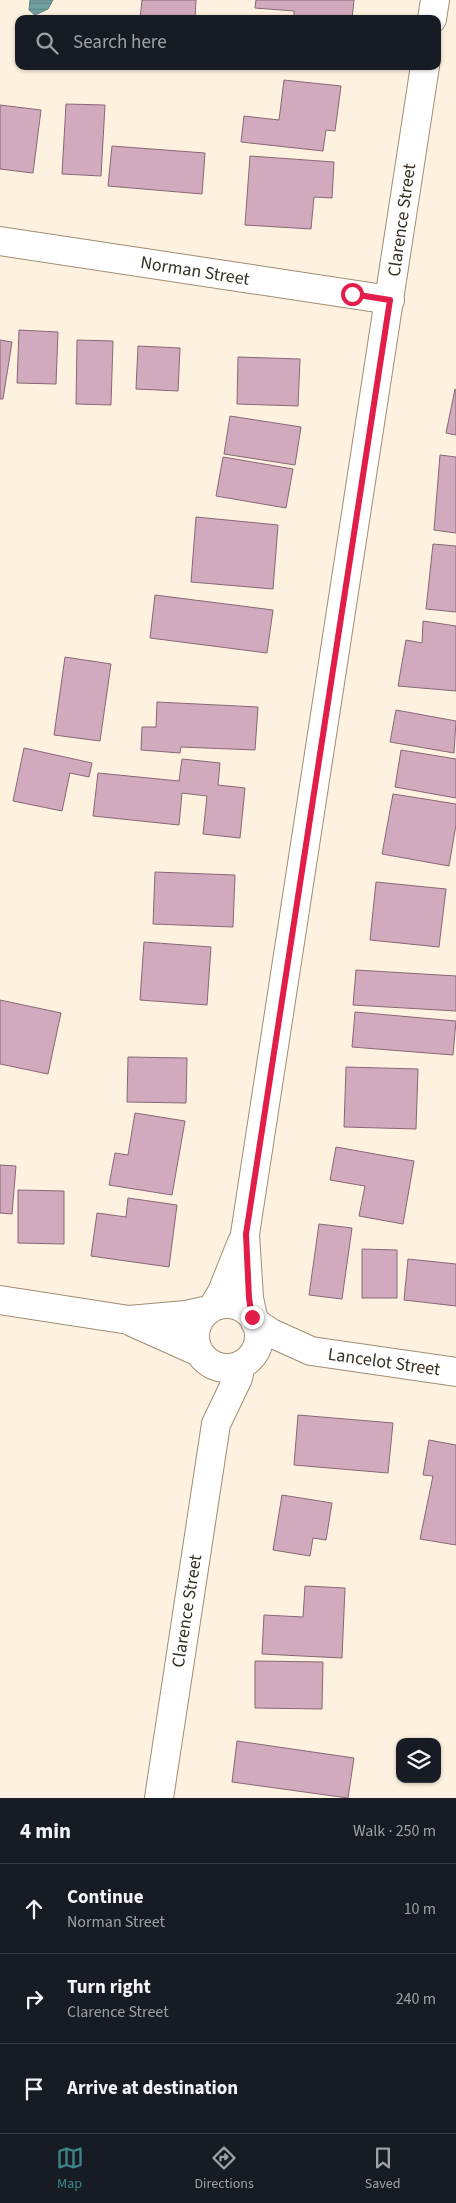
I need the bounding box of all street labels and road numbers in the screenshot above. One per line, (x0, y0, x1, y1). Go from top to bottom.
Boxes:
street label: Clarence Street (382, 162, 422, 278)
street label: Norman Street (139, 250, 251, 292)
street label: Lancelot Street (326, 1342, 442, 1382)
street label: Clarence Street (166, 1553, 208, 1669)

